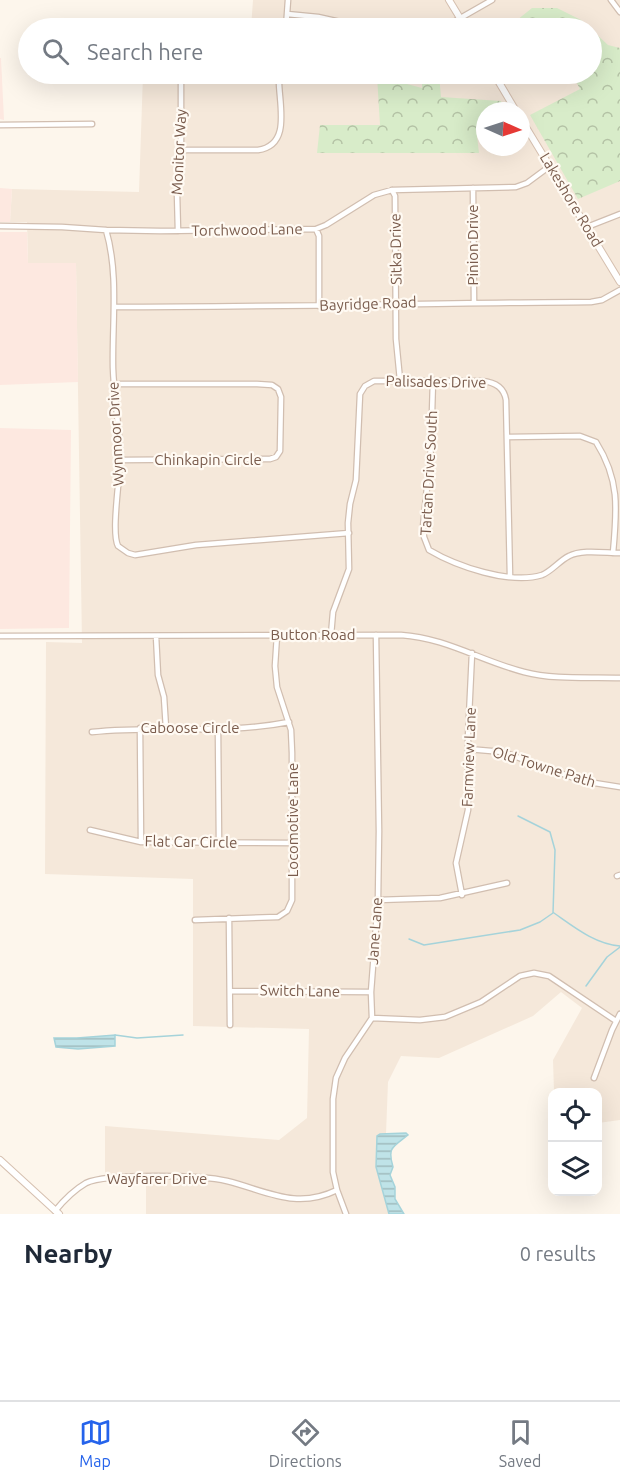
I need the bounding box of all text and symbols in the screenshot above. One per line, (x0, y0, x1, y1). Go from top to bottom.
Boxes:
search box (18, 18, 602, 84)
icon: search (39, 35, 72, 68)
text: Search here (87, 39, 203, 64)
north arrow (476, 102, 530, 156)
street label: Monitor Way (168, 108, 189, 196)
street label: Lakeshore Road (537, 150, 606, 250)
street label: Pinion Drive (464, 204, 481, 286)
street label: Sitka Drive (386, 213, 405, 285)
street label: Torchwood Lane (191, 220, 303, 239)
street label: Bayridge Road (319, 293, 417, 314)
street label: Palisades Drive (385, 372, 487, 391)
street label: Wynmoor Drive (104, 381, 127, 487)
street label: Tartan Drive South (417, 410, 440, 536)
street label: Chinkapin Circle (154, 451, 262, 468)
street label: Button Road (270, 626, 356, 643)
street label: Farmview Lane (458, 707, 479, 807)
street label: Caboose Circle (140, 719, 240, 736)
street label: Old Towne Path (490, 743, 598, 790)
street label: Locomotive Lane (284, 763, 301, 877)
street label: Flat Car Circle (145, 832, 237, 851)
street label: Jane Lane (364, 897, 385, 965)
street label: Switch Lane (260, 981, 340, 1000)
map controls (548, 1088, 602, 1196)
button: locate (548, 1088, 602, 1142)
button: layers (548, 1142, 602, 1196)
street label: Wayfarer Drive (107, 1170, 207, 1187)
text: Nearby (24, 1239, 112, 1268)
text: 0 results (520, 1242, 596, 1265)
tab: Map (79, 1416, 112, 1470)
tab: Directions (269, 1416, 342, 1470)
tab: Saved (499, 1416, 541, 1470)

